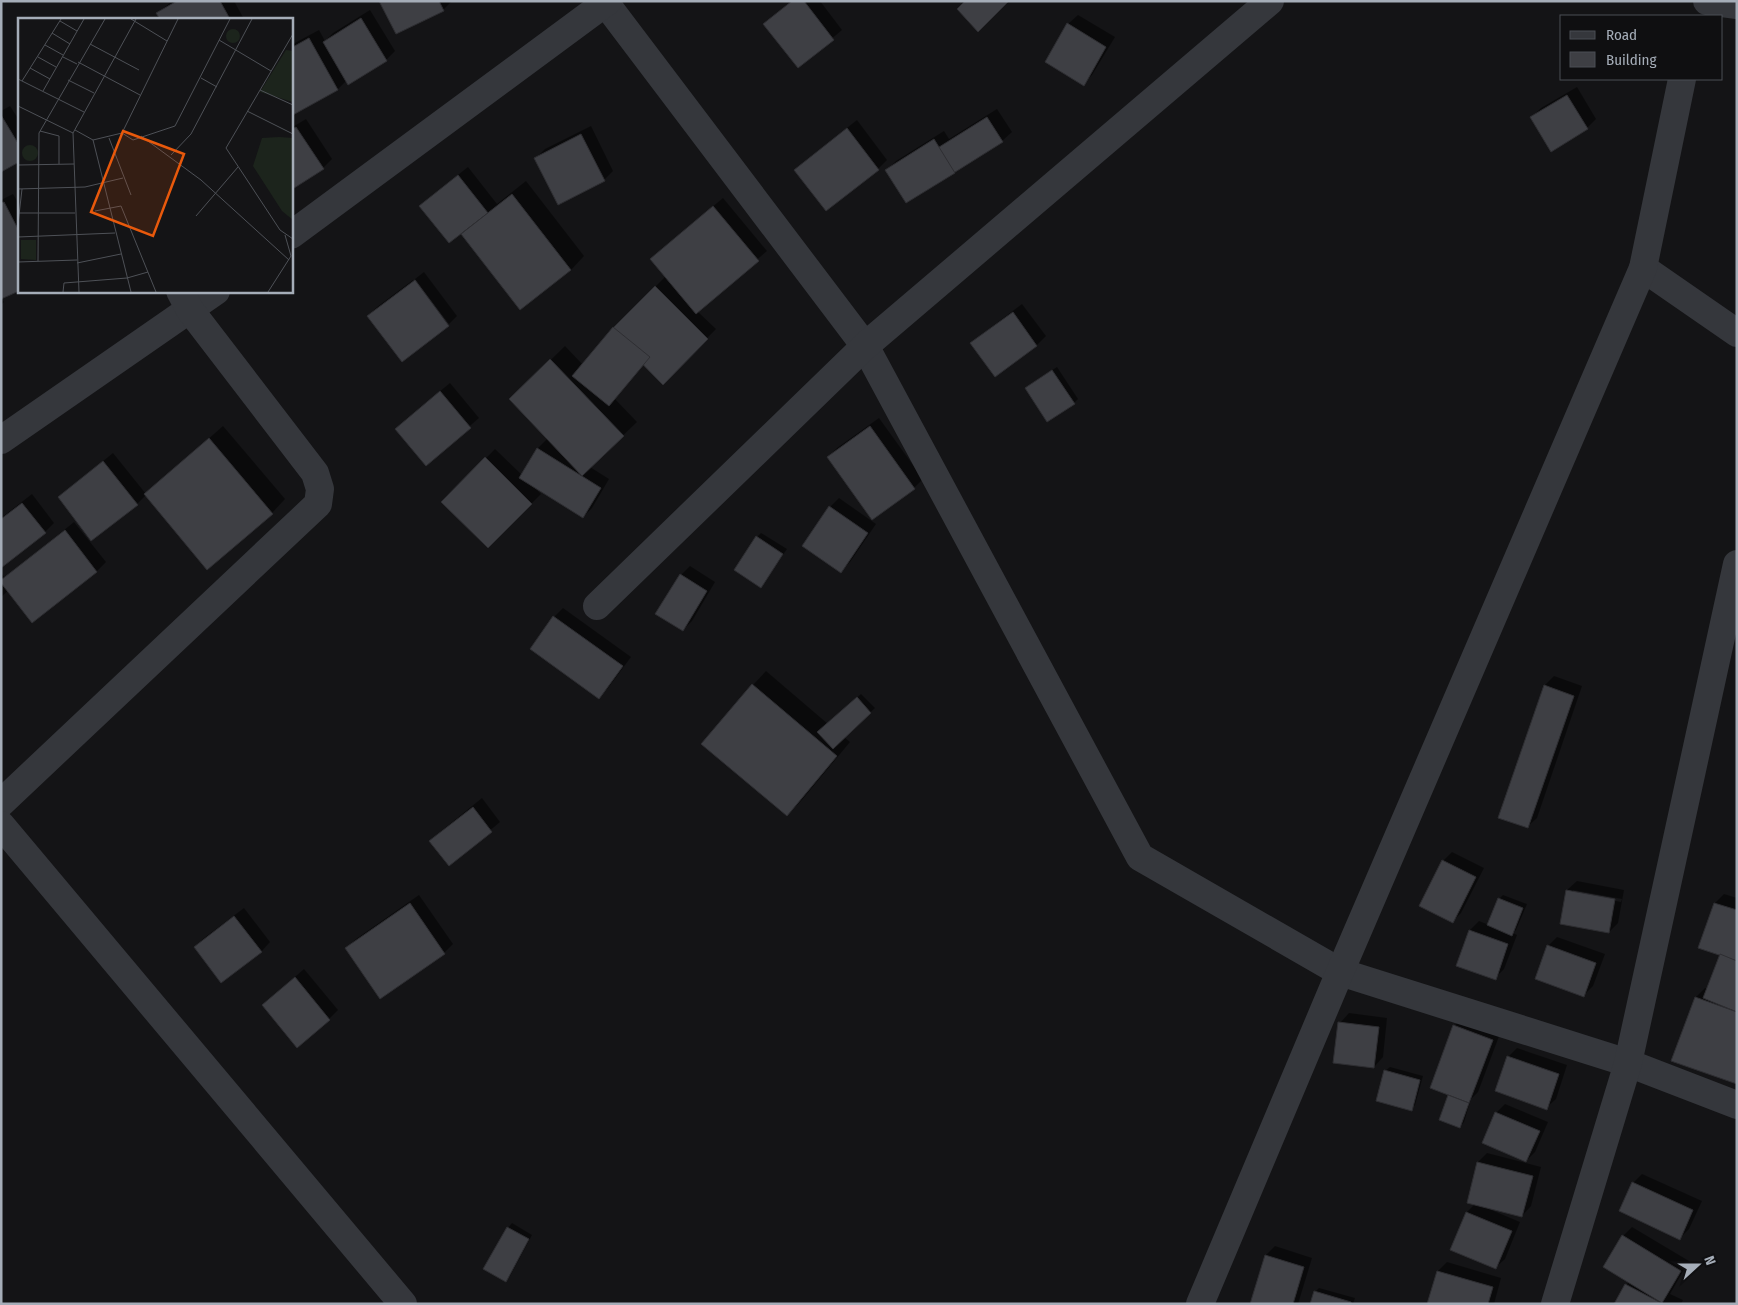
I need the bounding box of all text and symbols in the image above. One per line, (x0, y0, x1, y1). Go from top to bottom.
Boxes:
legend (1560, 15, 1723, 80)
inset map (18, 18, 292, 292)
text: Road (1606, 26, 1637, 44)
text: Building (1606, 51, 1657, 69)
north arrow (1673, 1240, 1723, 1290)
text: N (1700, 1254, 1719, 1267)

